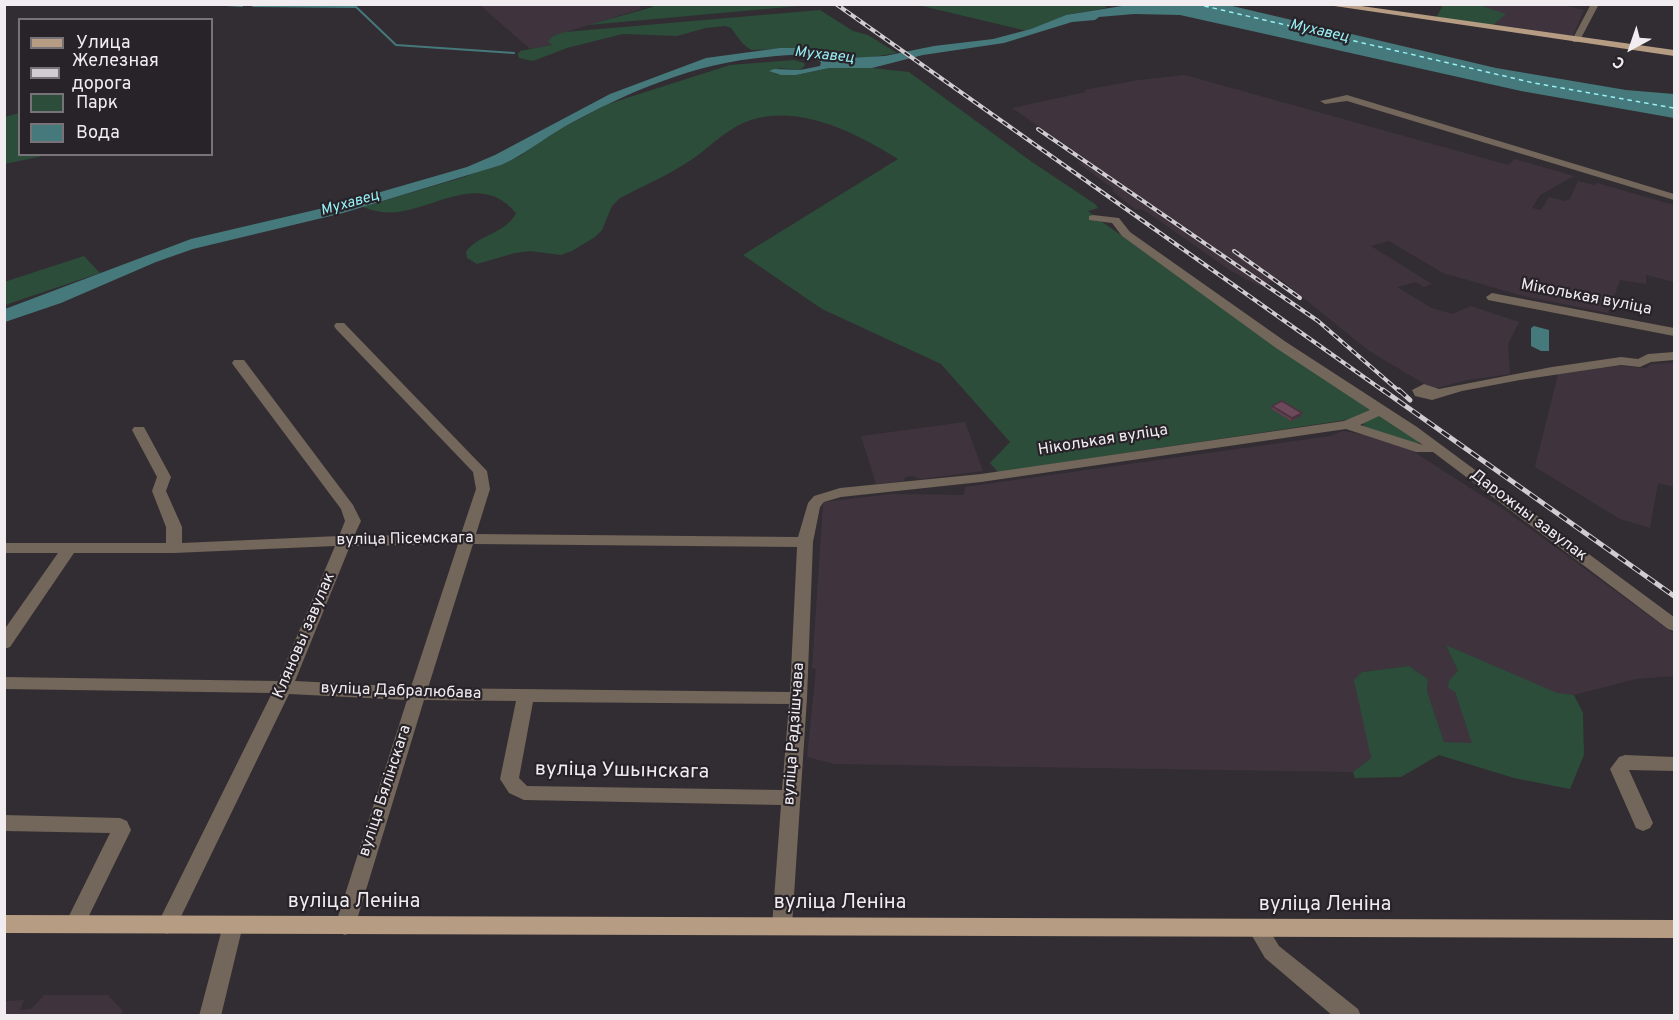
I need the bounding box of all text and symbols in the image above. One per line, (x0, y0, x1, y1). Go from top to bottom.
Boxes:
water label: Мухавец (1288, 17, 1350, 47)
legend (18, 18, 213, 156)
north arrow (1601, 18, 1661, 78)
text: Улица (76, 32, 130, 55)
water label: Мухавец (793, 44, 855, 68)
text: Железная дорога (72, 50, 159, 96)
text: С (1609, 51, 1630, 73)
text: Парк (76, 92, 118, 115)
text: Вода (76, 122, 120, 145)
water label: Мухавец (319, 187, 381, 221)
street label: Міколькая вуліца (1519, 276, 1653, 320)
street label: Ніколькая вуліца (1037, 421, 1169, 461)
street label: Дарожны завулак (1466, 466, 1590, 566)
street label: вуліца Пісемскага (336, 529, 474, 551)
street label: Кляновы завулак (270, 570, 340, 702)
street label: вуліца Радзішчава (780, 662, 810, 806)
street label: вуліца Дабралюбава (320, 680, 482, 704)
street label: вуліца Бялінскага (356, 723, 416, 859)
street label: вуліца Ушынскага (535, 758, 709, 786)
street label: вуліца Леніна (288, 891, 420, 915)
street label: вуліца Леніна (774, 892, 906, 916)
street label: вуліца Леніна (1259, 894, 1391, 918)

